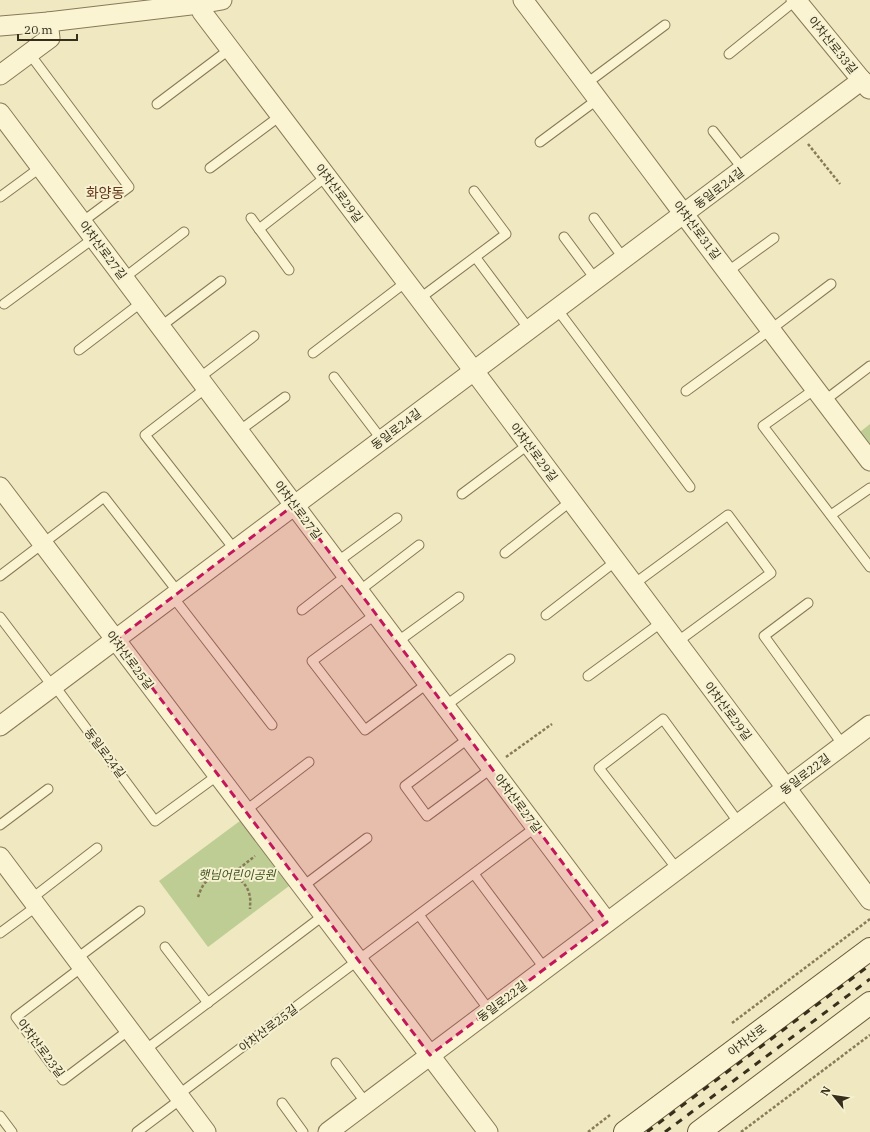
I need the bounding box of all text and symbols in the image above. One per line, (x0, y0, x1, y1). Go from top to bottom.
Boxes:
street label: 아차산로33길 (805, 13, 861, 77)
scale bar (18, 16, 77, 42)
text: 20 m (24, 22, 53, 37)
street label: 아차산로29길 (312, 161, 366, 225)
street label: 동일로24길 (691, 164, 747, 212)
district label: 화양동 (86, 184, 124, 202)
street label: 아차산로31길 (670, 198, 724, 262)
street label: 아차산로27길 (76, 218, 130, 282)
street label: 동일로24길 (368, 405, 424, 453)
street label: 아차산로29길 (507, 420, 561, 484)
street label: 아차산로27길 (271, 478, 325, 542)
street label: 아차산로25길 (103, 628, 157, 692)
street label: 아차산로29길 (701, 679, 755, 743)
street label: 동일로24길 (81, 725, 129, 781)
street label: 동일로22길 (777, 750, 833, 798)
street label: 아차산로27길 (491, 771, 545, 835)
park label: 햇님어린이공원 (198, 867, 277, 882)
street label: 동일로22길 (474, 977, 530, 1025)
street label: 아차산로25길 (236, 1001, 300, 1055)
street label: 아차산로23길 (14, 1016, 68, 1080)
street label: 아차산로 (725, 1021, 769, 1059)
north arrow (814, 1076, 854, 1116)
text: N (817, 1083, 834, 1098)

